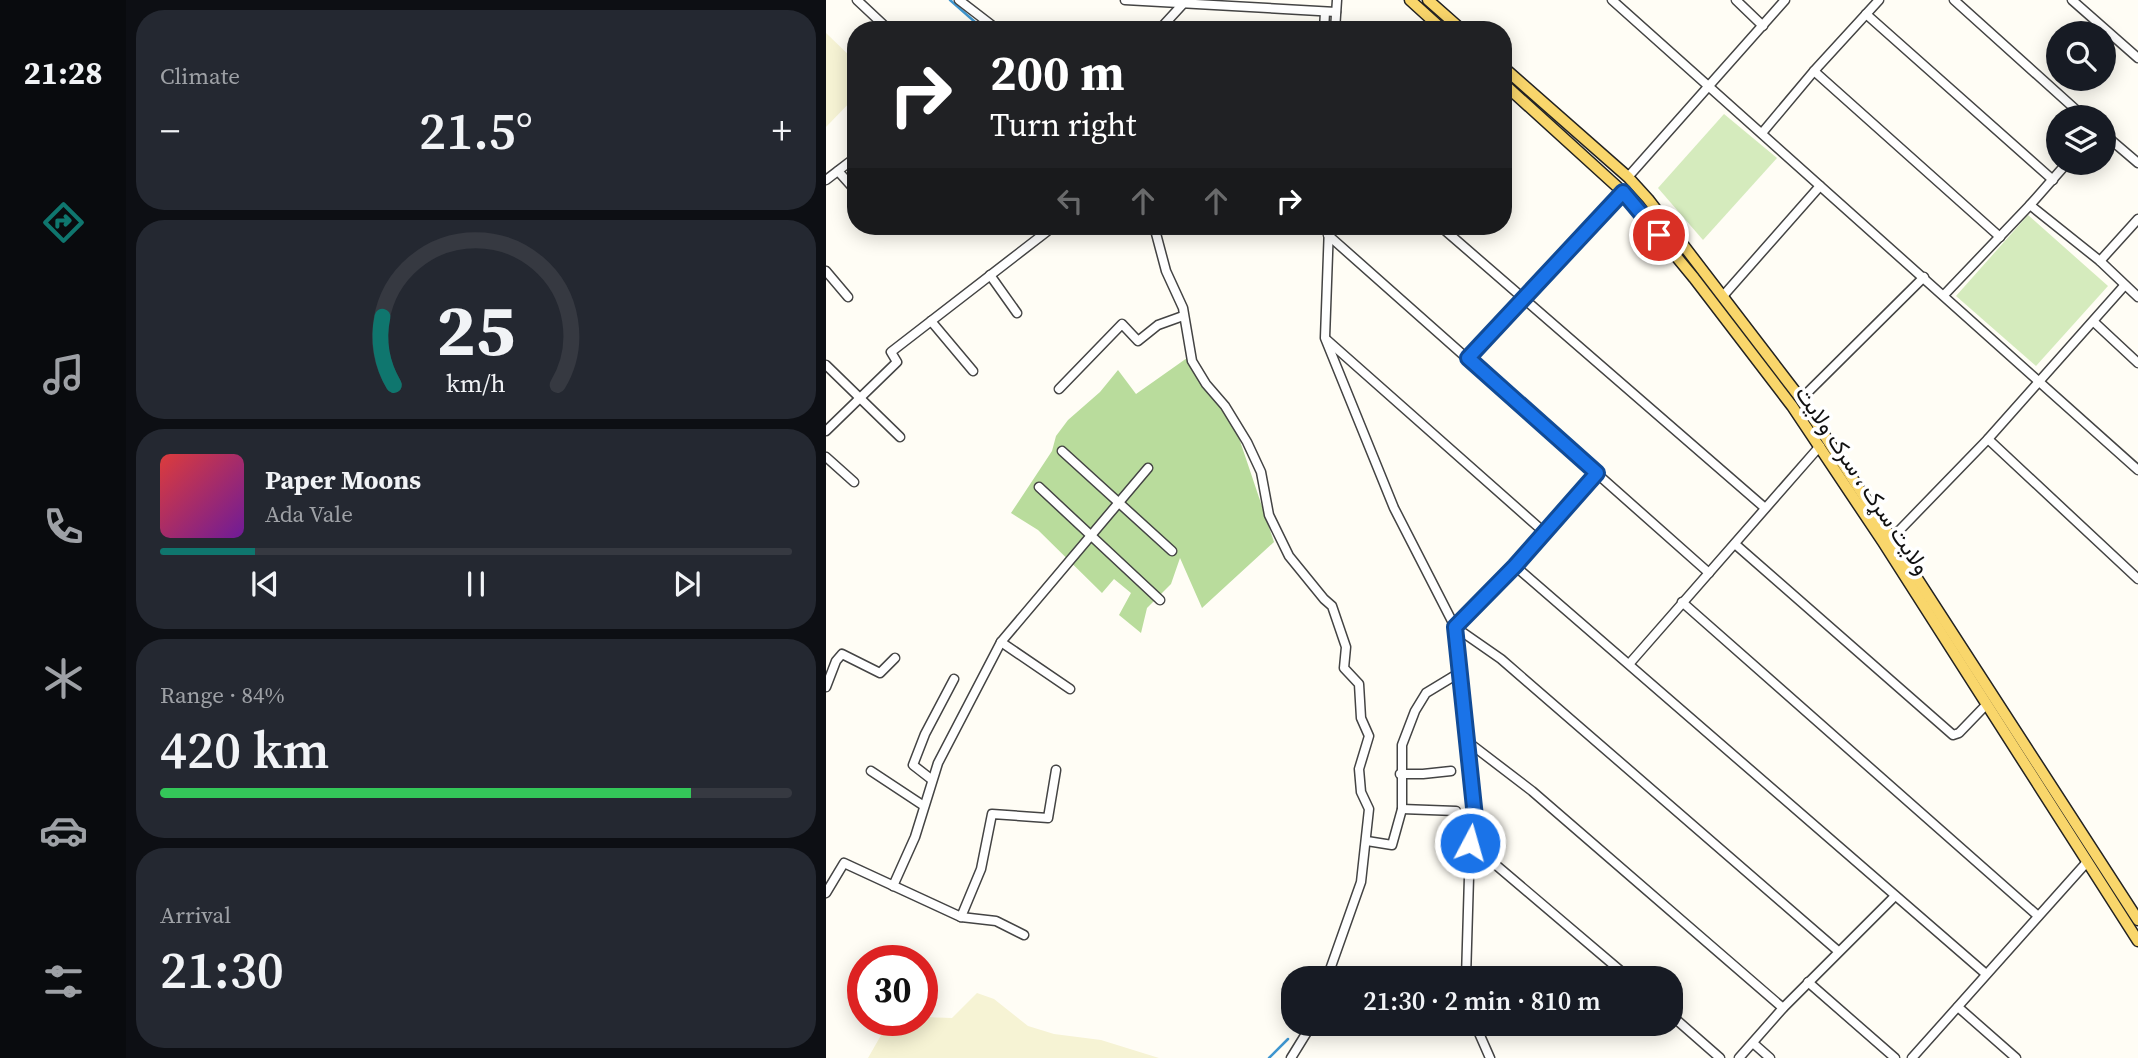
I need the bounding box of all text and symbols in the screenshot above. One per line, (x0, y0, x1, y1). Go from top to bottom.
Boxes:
map controls (2046, 21, 2116, 175)
button: search (2046, 21, 2116, 91)
text: 200 m (990, 39, 1125, 106)
icon: right (875, 49, 966, 140)
text: 21:28 (24, 51, 102, 95)
text: Climate (160, 60, 240, 92)
text: 21.5° (419, 95, 533, 166)
text: Turn right (990, 103, 1136, 147)
text: − (160, 105, 180, 157)
text: + (772, 105, 792, 157)
button: layers (2046, 105, 2116, 175)
icon: left (1051, 182, 1089, 220)
icon: ahead (1124, 182, 1162, 220)
icon: ahead (1197, 182, 1235, 220)
icon: right (1270, 182, 1308, 220)
icon: directions (39, 198, 88, 247)
pin (1629, 205, 1689, 265)
icon: arrive (1640, 216, 1678, 254)
text: 25 (437, 281, 515, 380)
icon: music (39, 350, 88, 399)
text: km/h (446, 366, 506, 400)
street label: ولایت سړک ، سرک ولایت (1787, 379, 1938, 581)
text: Paper Moons (265, 462, 421, 498)
text: Ada Vale (265, 498, 353, 530)
icon: phone (39, 502, 88, 551)
icon: previous (246, 565, 284, 603)
icon: pause (457, 565, 495, 603)
icon: next (668, 565, 706, 603)
icon: climate (39, 654, 88, 703)
text: Range · 84% (160, 679, 285, 711)
text: 420 km (160, 714, 329, 785)
icon: car (39, 806, 88, 855)
position arrow (1433, 806, 1507, 880)
text: Arrival (160, 899, 231, 931)
text: 21:30 (160, 934, 284, 1005)
speed limit sign: 30 (847, 945, 938, 1036)
icon: filters (39, 957, 88, 1006)
text: 21:30 · 2 min · 810 m (1363, 983, 1601, 1019)

